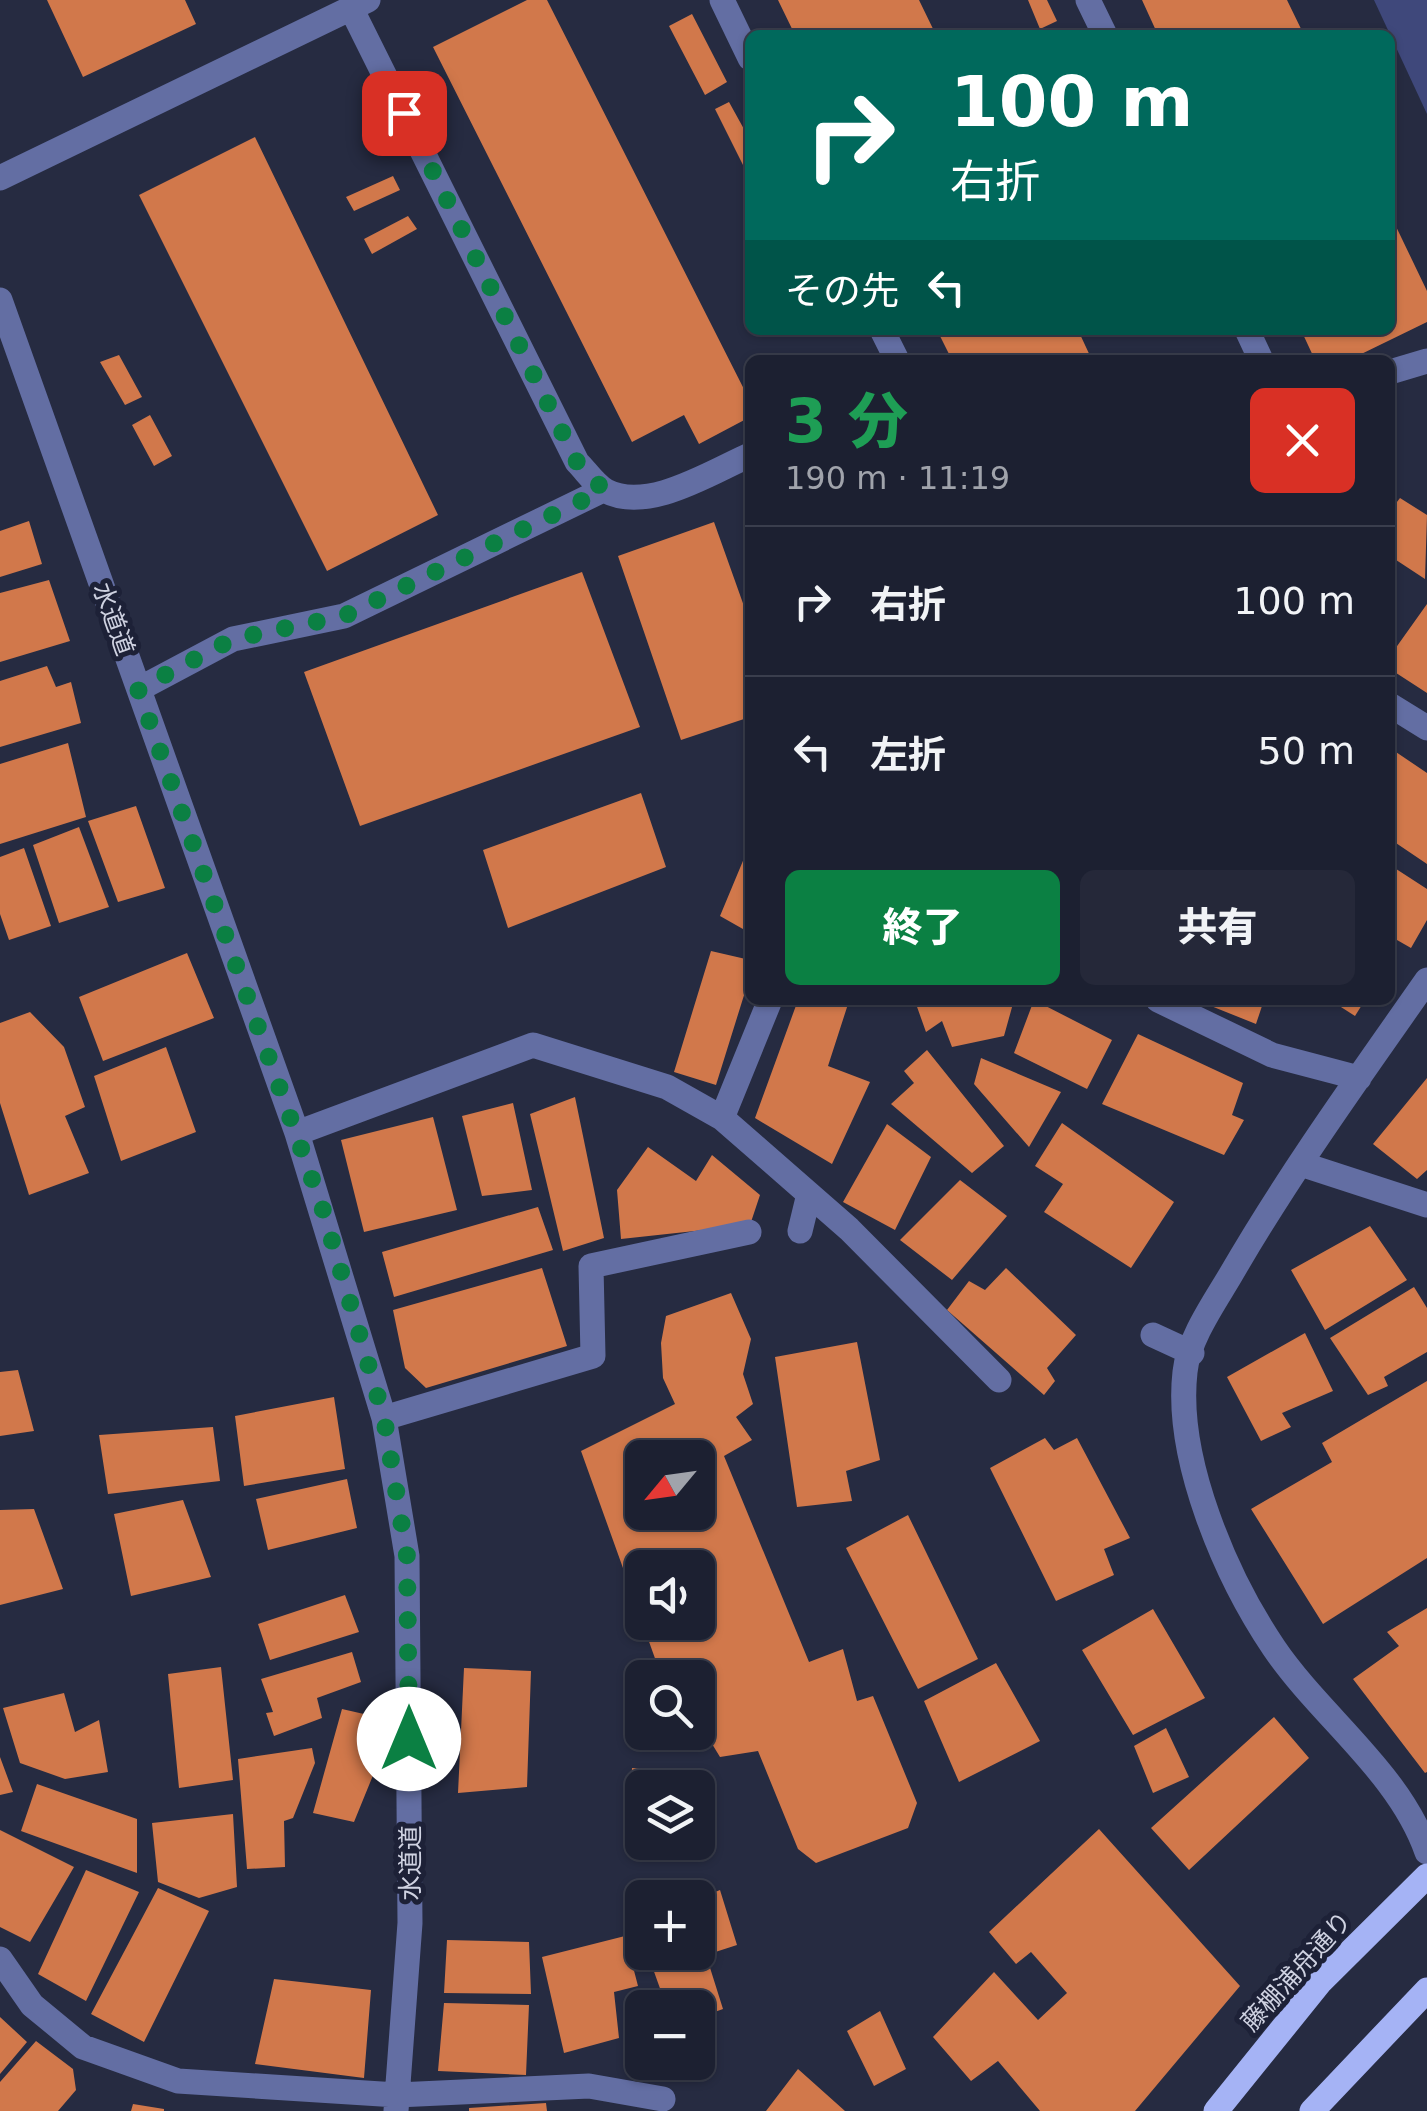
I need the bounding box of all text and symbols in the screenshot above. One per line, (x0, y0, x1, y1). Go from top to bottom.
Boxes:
text: 100 m (950, 61, 1193, 143)
icon: right (785, 70, 915, 200)
pin (362, 71, 447, 156)
icon: arrive (377, 86, 432, 141)
text: 右折 (950, 155, 1040, 208)
icon: left (919, 260, 974, 315)
text: その先 (785, 269, 899, 313)
text: 3 分 (785, 386, 908, 456)
button: close (1250, 388, 1355, 493)
text: 190 m · 11:19 (785, 459, 1010, 497)
icon: right (785, 574, 840, 629)
street label: 水道道 (87, 579, 140, 659)
text: 100 m (1233, 579, 1355, 623)
text: 右折 (870, 583, 946, 627)
icon: left (785, 724, 840, 779)
text: 50 m (1258, 729, 1355, 773)
text: 左折 (870, 733, 946, 777)
button: 終了 (785, 870, 1060, 985)
button: 共有 (1080, 870, 1355, 985)
north arrow (625, 1440, 715, 1530)
map controls (625, 1440, 715, 2080)
button: sound (625, 1550, 715, 1640)
button: search (625, 1660, 715, 1750)
position arrow (357, 1687, 461, 1791)
button: layers (625, 1770, 715, 1860)
street label: 水道道 (396, 1825, 425, 1901)
button: + (625, 1880, 715, 1970)
street label: 藤棚浦舟通り (1235, 1906, 1357, 2037)
button: − (625, 1990, 715, 2080)

